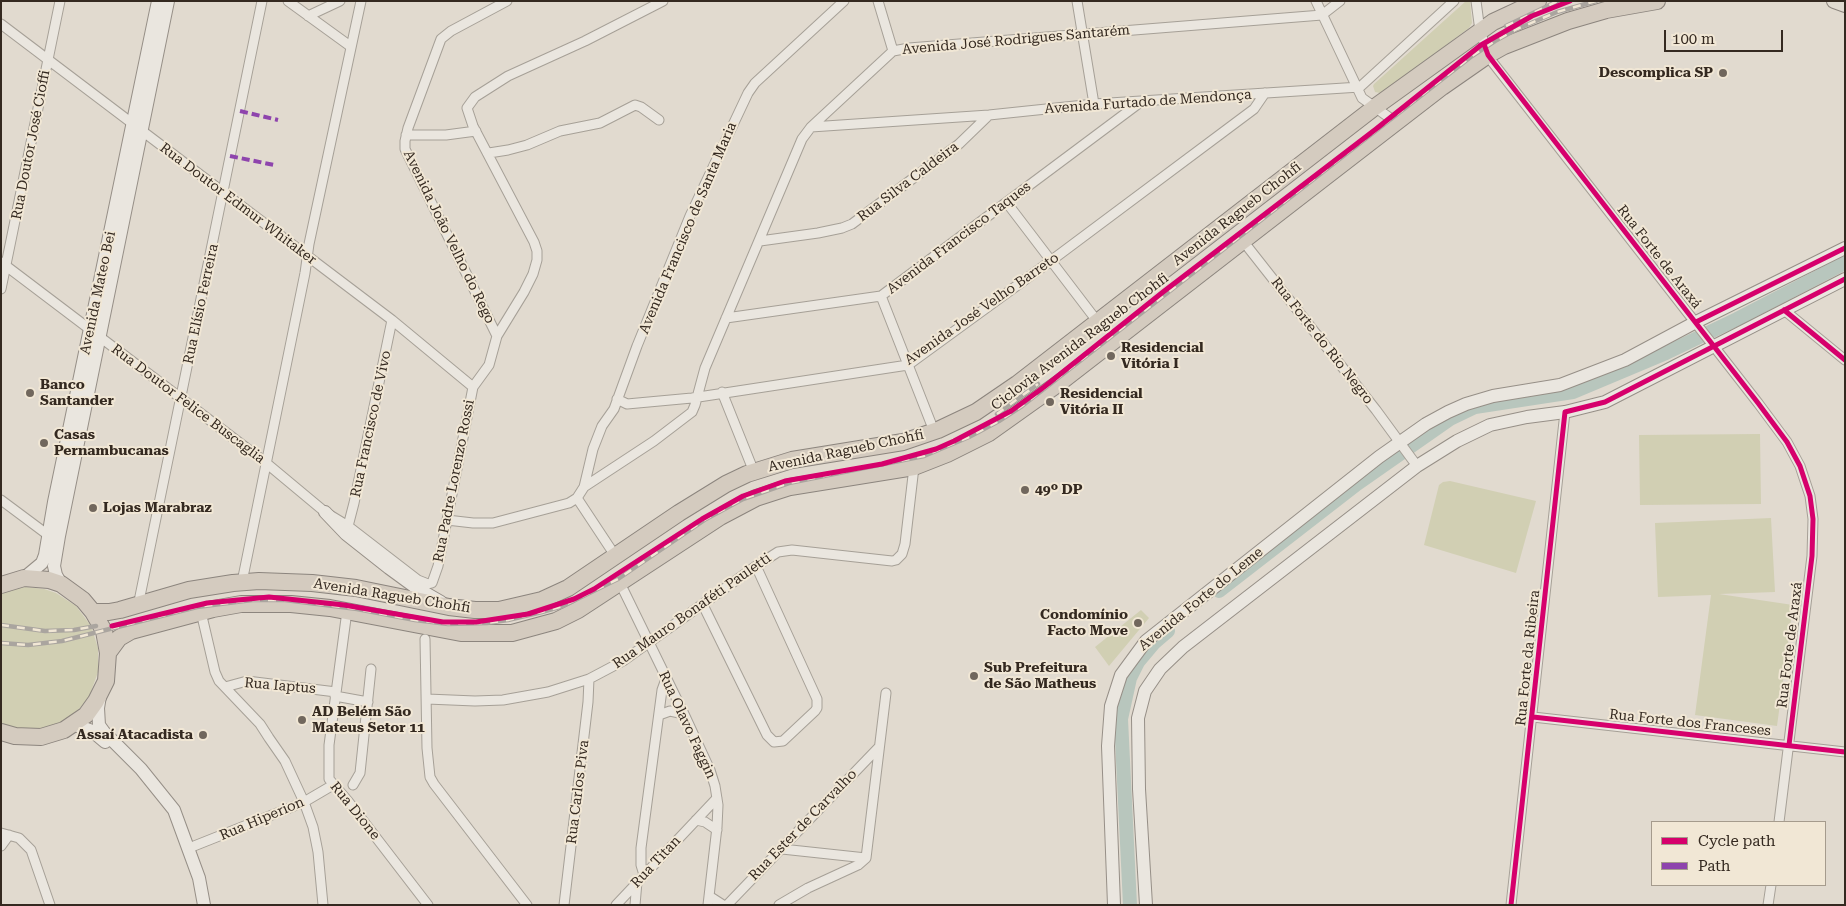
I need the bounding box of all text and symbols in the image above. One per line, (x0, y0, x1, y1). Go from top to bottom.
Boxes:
scale bar (1666, 20, 1785, 52)
street label: Avenida José Rodrigues Santarém (901, 22, 1131, 58)
text: 100 m (1672, 30, 1715, 48)
place label: Descomplica SP (1599, 65, 1713, 81)
marker: Descomplica SP (1717, 67, 1729, 79)
street label: Rua Doutor José Cioffi (8, 69, 54, 221)
street label: Avenida Furtado de Mendonça (1044, 86, 1252, 118)
street label: Avenida Francisco de Santa Maria (636, 120, 740, 336)
street label: Rua Silva Caldeira (854, 139, 962, 225)
street label: Rua Doutor Edmur Whitaker (156, 140, 320, 268)
street label: Avenida João Velho do Rego (400, 148, 498, 326)
street label: Avenida Ragueb Chohfi (1169, 159, 1305, 269)
street label: Avenida Francisco Taques (884, 178, 1034, 298)
street label: Rua Forte de Araxá (1613, 202, 1705, 312)
street label: Avenida Mateo Bei (77, 230, 119, 356)
street label: Rua Elísio Ferreira (180, 242, 222, 366)
street label: Avenida José Velho Barreto (902, 249, 1062, 369)
street label: Ciclovia Avenida Ragueb Chohfi (988, 270, 1172, 414)
street label: Rua Forte do Rio Negro (1267, 274, 1377, 408)
place label: Residencial Vitória I (1121, 340, 1204, 372)
street label: Rua Doutor Felice Buscaglia (108, 341, 268, 467)
street label: Rua Francisco de Vivo (347, 349, 395, 499)
marker: Residencial Vitória I (1105, 350, 1117, 362)
place label: Banco Santander (40, 377, 114, 410)
place label: Residencial Vitória II (1060, 386, 1143, 418)
marker: Banco Santander (24, 387, 36, 399)
marker: Residencial Vitória II (1044, 396, 1056, 408)
street label: Rua Padre Lorenzo Rossi (430, 398, 478, 564)
street label: Avenida Ragueb Chohfi (767, 426, 925, 476)
place label: Casas Pernambucanas (54, 427, 169, 460)
marker: Casas Pernambucanas (38, 437, 50, 449)
place label: 49º DP (1035, 482, 1083, 498)
marker: 49º DP (1019, 484, 1031, 496)
place label: Lojas Marabraz (103, 500, 212, 516)
marker: Lojas Marabraz (87, 502, 99, 514)
street label: Avenida Forte do Leme (1135, 544, 1267, 654)
street label: Rua Mauro Bonaféti Pauletti (610, 550, 774, 672)
street label: Avenida Ragueb Chohfi (312, 575, 472, 617)
street label: Rua Forte de Araxá (1774, 581, 1806, 709)
street label: Rua Forte da Ribeira (1513, 589, 1543, 727)
place label: Condomínio Facto Move (1040, 607, 1128, 640)
marker: Condomínio Facto Move (1132, 617, 1144, 629)
place label: Sub Prefeitura de São Matheus (984, 660, 1096, 692)
street label: Rua Olavo Faggin (655, 669, 719, 781)
marker: Sub Prefeitura de São Matheus (968, 670, 980, 682)
street label: Rua Iaptus (244, 675, 316, 697)
place label: AD Belém São Mateus Setor 11 (312, 704, 425, 736)
street label: Rua Forte dos Franceses (1608, 706, 1772, 740)
marker: AD Belém São Mateus Setor 11 (296, 714, 308, 726)
place label: Assaí Atacadista (77, 727, 193, 743)
marker: Assaí Atacadista (197, 729, 209, 741)
street label: Rua Carlos Piva (563, 739, 593, 845)
street label: Rua Ester de Carvalho (745, 766, 861, 884)
street label: Rua Dione (326, 779, 384, 843)
street label: Rua Hiperion (217, 794, 307, 844)
legend (1651, 821, 1826, 886)
text: Cycle path (1698, 832, 1775, 850)
street label: Rua Titan (628, 833, 684, 891)
text: Path (1698, 857, 1731, 875)

